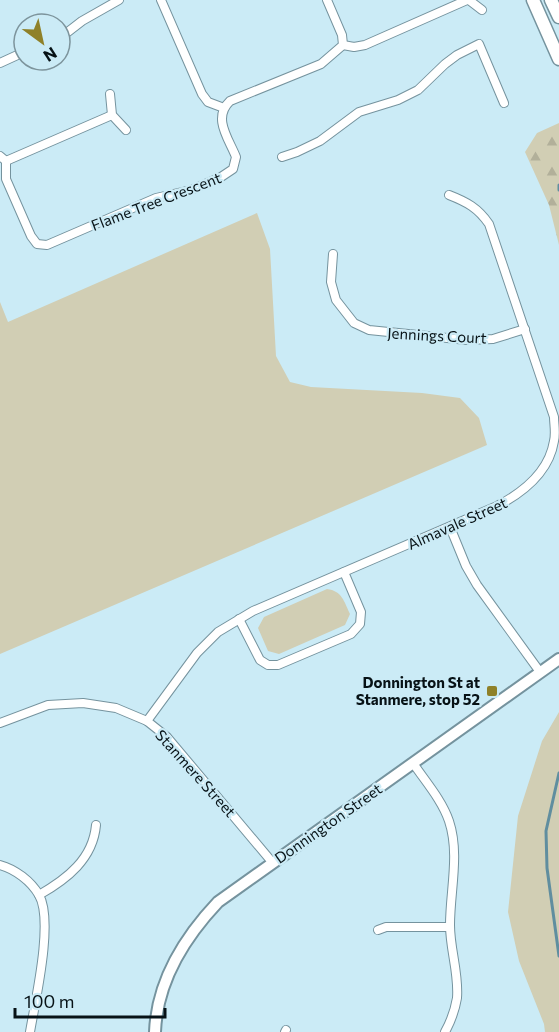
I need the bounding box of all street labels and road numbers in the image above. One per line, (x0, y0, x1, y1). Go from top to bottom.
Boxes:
street label: Flame Tree Crescent (88, 168, 224, 234)
street label: Jennings Court (387, 323, 487, 347)
street label: Almavale Street (404, 493, 510, 553)
street label: Stanmere Street (152, 726, 240, 820)
street label: Donnington Street (271, 779, 385, 867)

